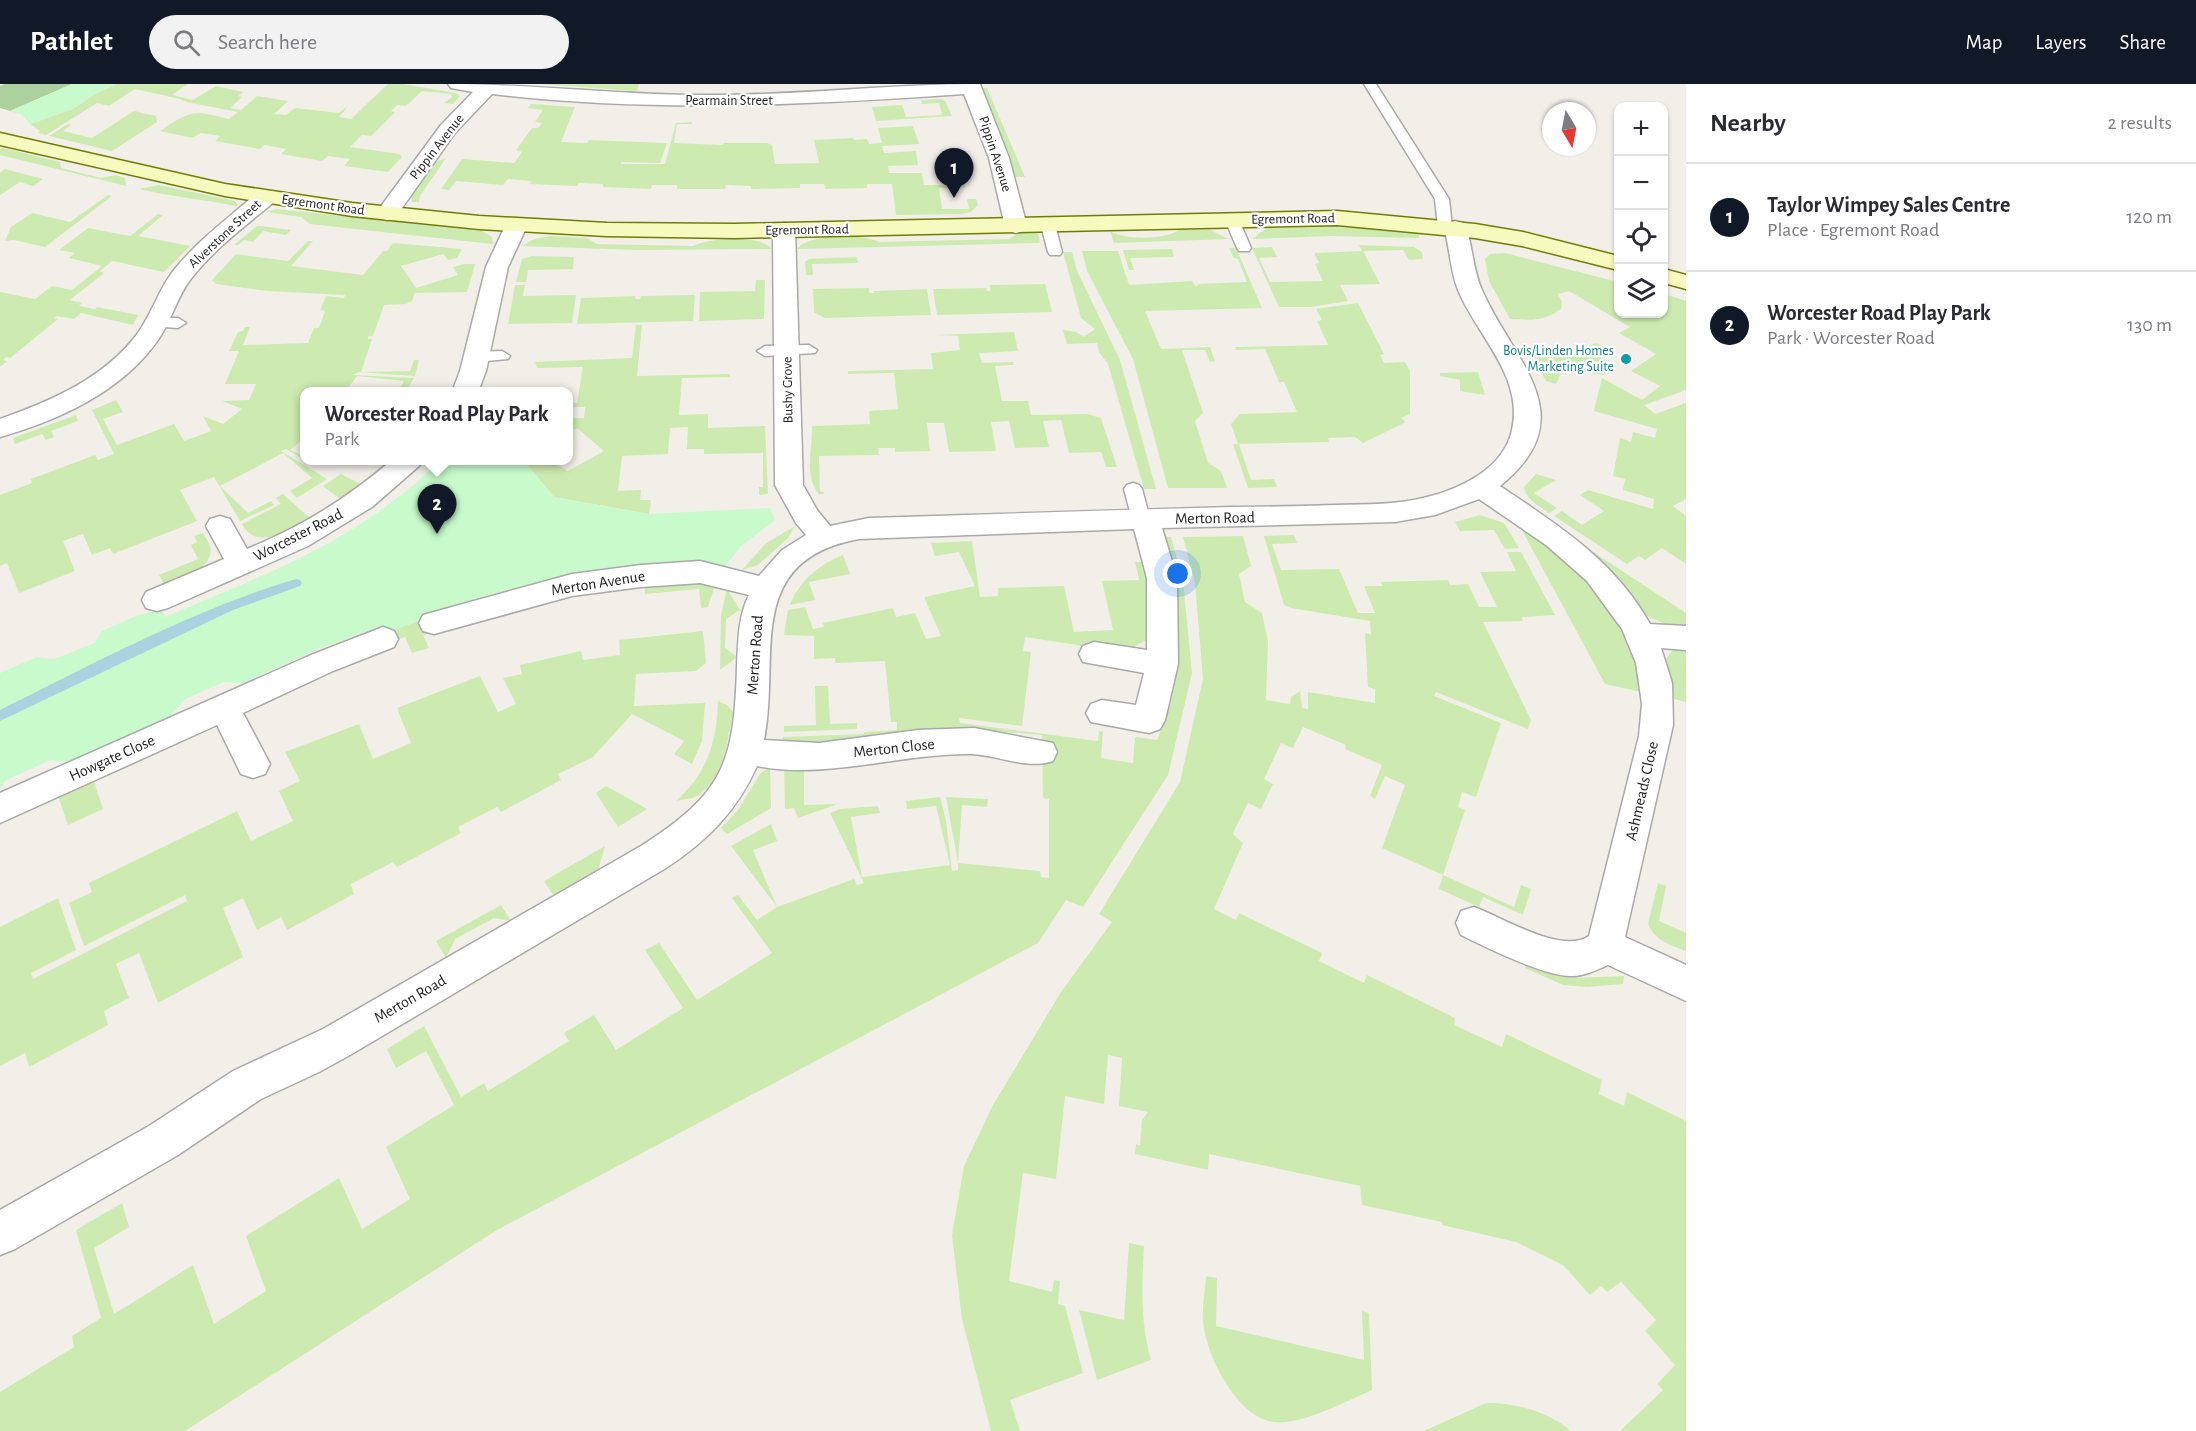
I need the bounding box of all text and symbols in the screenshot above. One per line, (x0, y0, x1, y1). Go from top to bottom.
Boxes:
search box (149, 15, 569, 69)
icon: search (170, 26, 203, 59)
text: Pathlet (30, 28, 113, 56)
text: Search here (218, 31, 317, 53)
text: Map (1966, 32, 2002, 53)
text: Layers (2035, 32, 2086, 53)
text: Share (2119, 32, 2166, 53)
street label: Pearmain Street (685, 94, 773, 108)
north arrow (1542, 102, 1596, 156)
map controls (1614, 102, 1668, 318)
button: + (1614, 102, 1668, 156)
text: Nearby (1710, 110, 1786, 136)
street label: Pippin Avenue (407, 112, 467, 182)
text: 2 results (2108, 113, 2172, 133)
street label: Pippin Avenue (976, 114, 1014, 194)
pin: 1 (934, 148, 974, 198)
button: − (1614, 156, 1668, 210)
street label: Egremont Road (281, 192, 365, 218)
text: Taylor Wimpey Sales Centre (1767, 194, 2010, 216)
street label: Alverstone Street (186, 197, 264, 271)
text: 1 (1726, 207, 1733, 227)
text: 120 m (2126, 207, 2172, 227)
button: locate (1614, 210, 1668, 264)
street label: Egremont Road (1251, 211, 1335, 227)
text: Place · Egremont Road (1767, 220, 1939, 240)
street label: Egremont Road (765, 222, 849, 238)
button: layers (1614, 264, 1668, 318)
text: Worcester Road Play Park (1767, 302, 1991, 324)
text: 2 (1725, 315, 1734, 335)
text: 130 m (2127, 315, 2172, 335)
text: Park · Worcester Road (1767, 328, 1935, 348)
place label: Bovis/Linden Homes Marketing Suite (1503, 344, 1614, 374)
marker: Bovis/Linden Homes Marketing Suite (1619, 352, 1633, 366)
street label: Bushy Grove (780, 357, 796, 423)
popup (300, 387, 573, 465)
text: Worcester Road Play Park (325, 403, 548, 425)
text: Park (325, 429, 359, 449)
pin: 2 (418, 484, 456, 534)
street label: Worcester Road (251, 506, 345, 564)
street label: Merton Road (1175, 509, 1255, 527)
your location (1163, 559, 1192, 588)
street label: Merton Avenue (550, 568, 646, 598)
street label: Merton Road (744, 614, 766, 696)
street label: Howgate Close (67, 732, 157, 784)
street label: Merton Close (853, 736, 935, 760)
street label: Ashmeads Close (1623, 740, 1661, 842)
street label: Merton Road (371, 972, 449, 1026)

